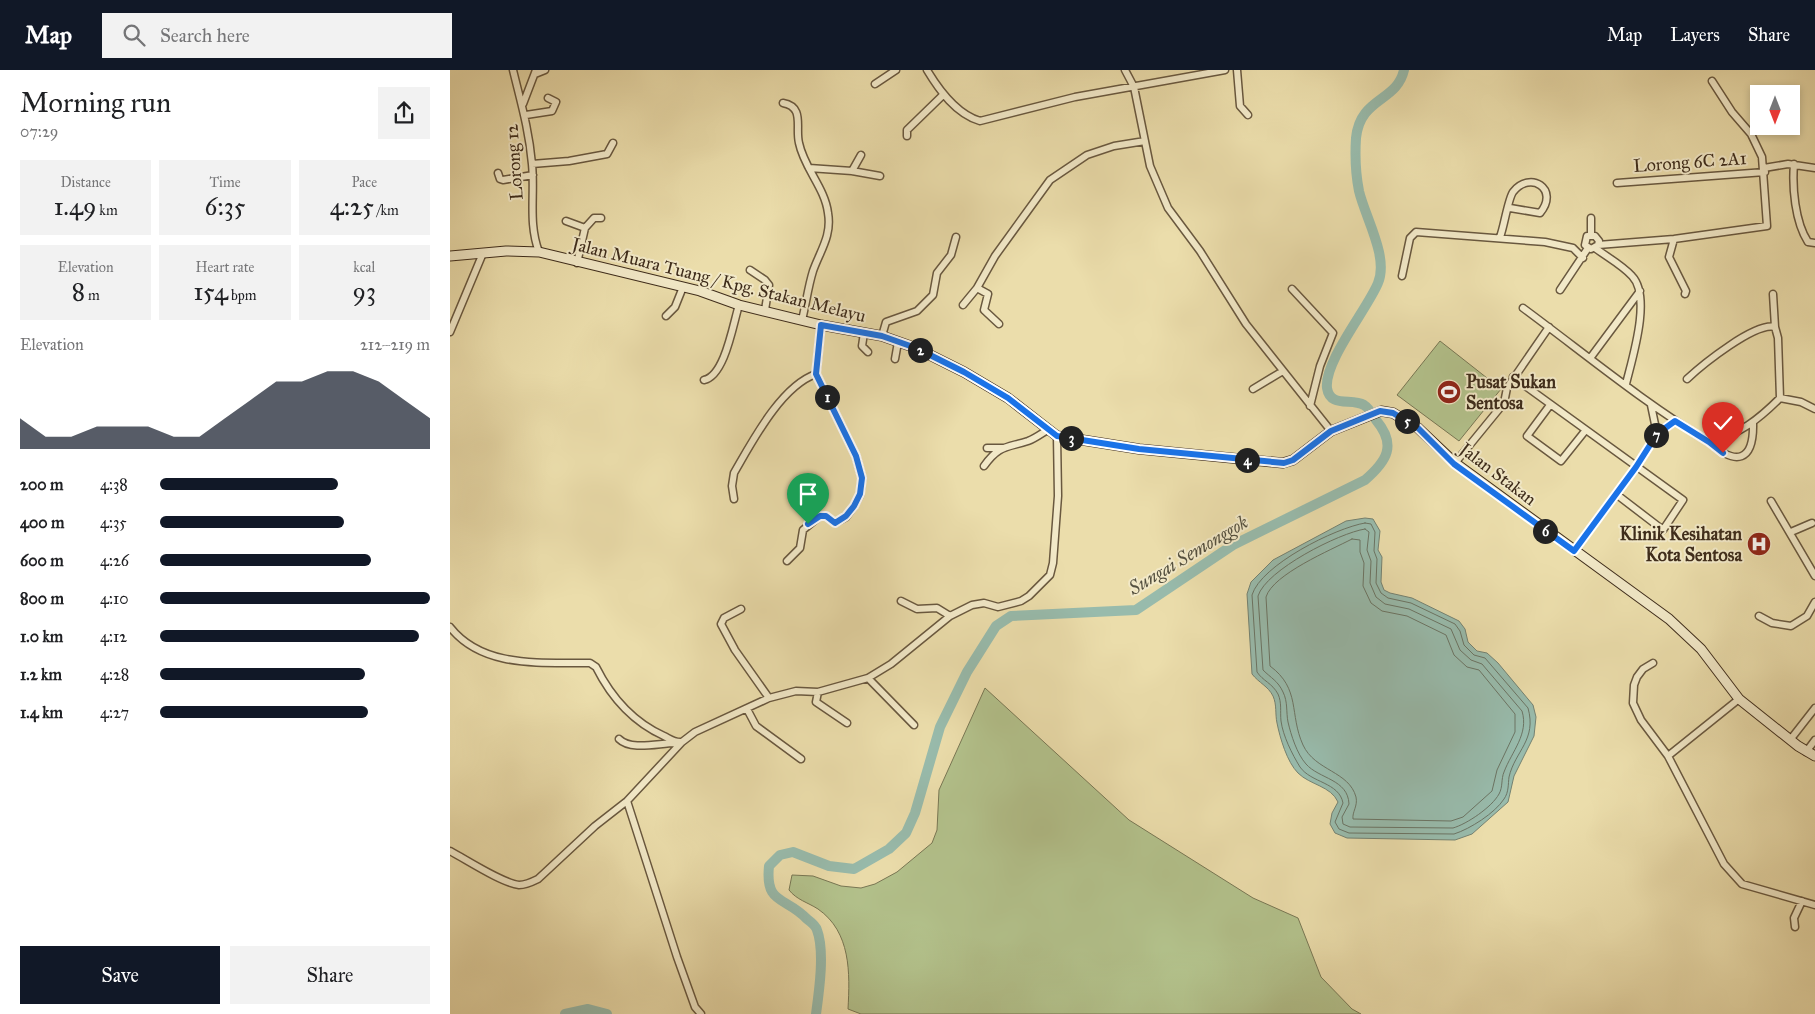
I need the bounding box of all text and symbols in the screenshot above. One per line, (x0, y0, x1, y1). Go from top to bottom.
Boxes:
search box (102, 13, 452, 58)
text: Map (25, 20, 72, 50)
icon: search (120, 21, 148, 49)
text: Search here (160, 24, 250, 47)
text: Map (1607, 24, 1642, 46)
text: Layers (1670, 24, 1720, 46)
text: Share (1748, 24, 1790, 46)
text: Morning run (20, 85, 171, 120)
north arrow (1750, 85, 1800, 135)
map controls (1750, 85, 1800, 135)
button: share (378, 87, 430, 139)
text: 07:29 (20, 122, 58, 141)
street label: Lorong 12 (500, 123, 529, 201)
street label: Lorong 6C 2A1 (1632, 147, 1748, 178)
text: Distance (61, 174, 111, 191)
text: Time (209, 174, 240, 191)
text: Pace (352, 174, 377, 191)
text: 1.49 (54, 191, 96, 222)
text: 6:35 (205, 191, 245, 222)
text: 4:25 (330, 191, 374, 222)
text: km (96, 202, 118, 219)
text: /km (374, 202, 399, 219)
street label: Jalan Muara Tuang / Kpg. Stakan Melayu (568, 232, 869, 328)
text: Elevation (58, 259, 113, 276)
text: Heart rate (196, 259, 254, 276)
text: kcal (353, 259, 375, 276)
text: 8 (72, 276, 85, 307)
text: 154 (193, 276, 228, 307)
text: 93 (353, 276, 376, 307)
text: m (85, 287, 100, 304)
text: bpm (228, 287, 257, 304)
text: Elevation (20, 335, 84, 354)
text: 212–219 m (360, 335, 430, 354)
pin: 2 (908, 338, 932, 362)
text: 2 (917, 342, 924, 359)
place label: Pusat Sukan Sentosa (1466, 371, 1556, 414)
sports icon: Pusat Sukan Sentosa (1436, 379, 1462, 405)
pin: 1 (814, 384, 840, 410)
text: 1 (825, 389, 830, 406)
pin (1702, 402, 1744, 453)
pin: 5 (1394, 408, 1420, 434)
icon: check (1709, 409, 1737, 437)
text: 5 (1404, 413, 1411, 430)
pin: 7 (1644, 422, 1668, 448)
pin: 3 (1058, 426, 1084, 450)
text: 7 (1653, 427, 1660, 444)
text: 3 (1069, 430, 1074, 447)
street label: Jalan Stakan (1453, 437, 1541, 511)
pin: 4 (1234, 448, 1260, 472)
text: 4 (1244, 452, 1251, 469)
pin (787, 473, 829, 524)
text: 200 m (20, 475, 63, 494)
text: 4:38 (100, 475, 128, 494)
icon: arrive (794, 480, 822, 508)
water label: Sungai Semonggok (1123, 510, 1253, 600)
text: 400 m (20, 513, 64, 532)
text: 4:35 (100, 513, 127, 532)
pin: 6 (1532, 518, 1558, 544)
text: 6 (1542, 523, 1549, 540)
place label: Klinik Kesihatan Kota Sentosa (1620, 523, 1742, 566)
hospital icon: Klinik Kesihatan Kota Sentosa (1746, 531, 1772, 557)
text: 600 m (20, 551, 64, 570)
text: 4:26 (100, 551, 129, 570)
text: 800 m (20, 589, 64, 608)
text: 4:10 (100, 589, 129, 608)
text: 1.0 km (20, 627, 63, 646)
text: 4:12 (100, 627, 127, 646)
text: 1.2 km (20, 665, 62, 684)
text: 4:28 (100, 665, 129, 684)
text: 1.4 km (20, 703, 63, 722)
text: 4:27 (100, 703, 129, 722)
button: Save (20, 946, 220, 1004)
button: Share (230, 946, 430, 1004)

